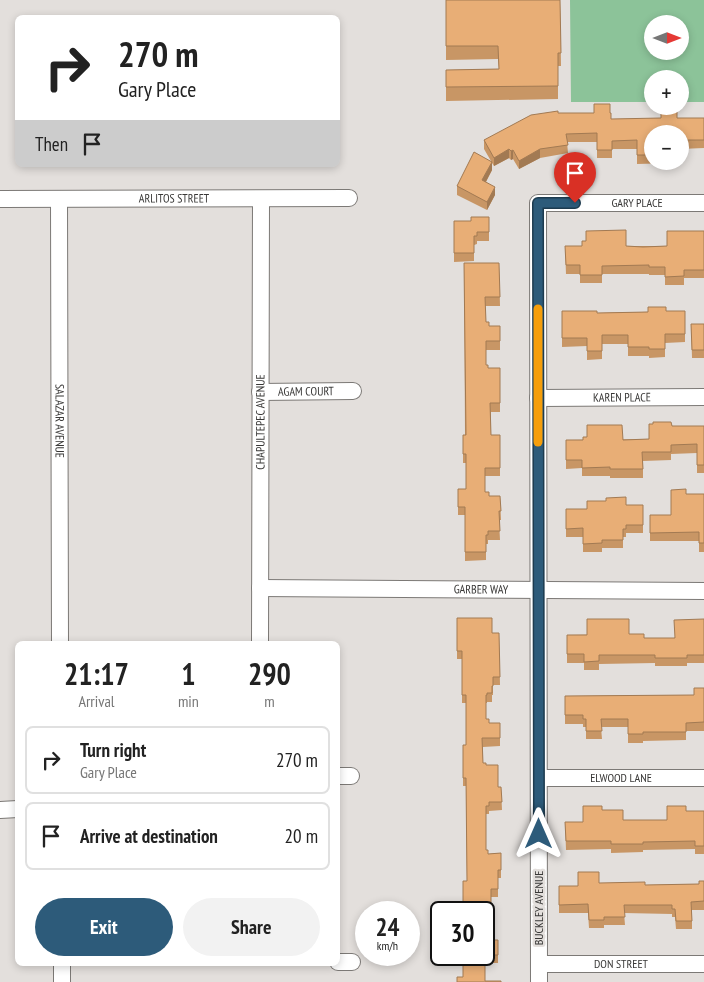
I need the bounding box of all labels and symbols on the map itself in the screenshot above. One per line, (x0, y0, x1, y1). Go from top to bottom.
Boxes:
north arrow (644, 15, 689, 60)
pin (554, 152, 596, 203)
street label: ARLITOS STREET (139, 190, 210, 206)
street label: GARY PLACE (611, 195, 663, 210)
street label: CHAPULTEPEC AVENUE (252, 374, 268, 470)
street label: AGAM COURT (278, 383, 335, 399)
street label: SALAZAR AVENUE (52, 384, 68, 458)
street label: KAREN PLACE (593, 389, 651, 405)
street label: GARBER WAY (454, 581, 509, 597)
street label: ELWOOD LANE (590, 770, 652, 785)
position arrow (512, 807, 564, 859)
street label: BUCKLEY AVENUE (531, 871, 546, 945)
speed limit sign: 30 (430, 901, 495, 966)
street label: DON STREET (594, 956, 649, 971)

